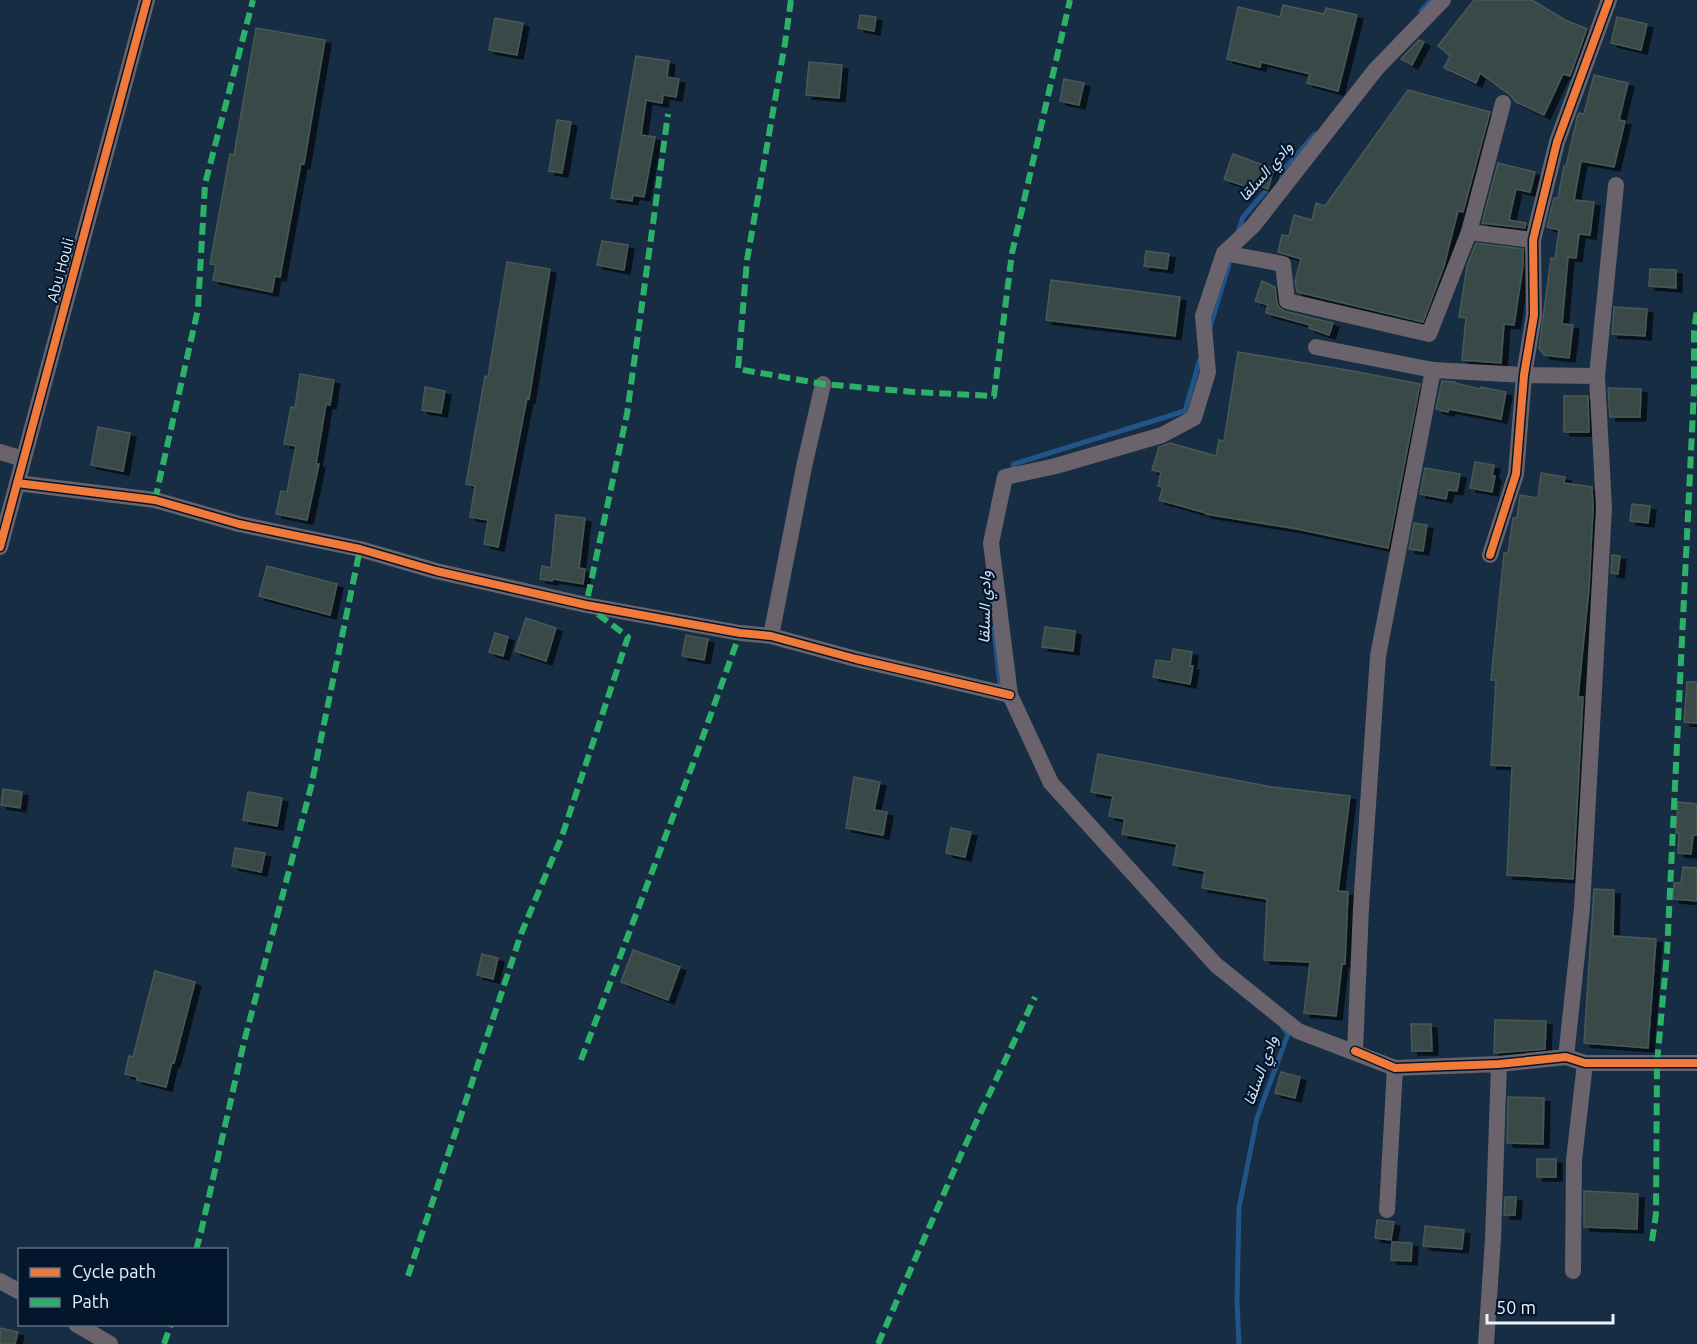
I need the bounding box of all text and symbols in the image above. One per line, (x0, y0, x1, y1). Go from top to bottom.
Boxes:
water label: وادي السلقا (1234, 138, 1299, 208)
street label: Abu Houli (43, 236, 77, 304)
water label: وادي السلقا (974, 571, 999, 644)
water label: وادي السلقا (1239, 1033, 1286, 1109)
legend (18, 1248, 228, 1326)
text: Cycle path (72, 1261, 156, 1281)
scale bar (1487, 1287, 1613, 1325)
text: Path (72, 1291, 109, 1311)
text: 50 m (1496, 1297, 1536, 1317)

